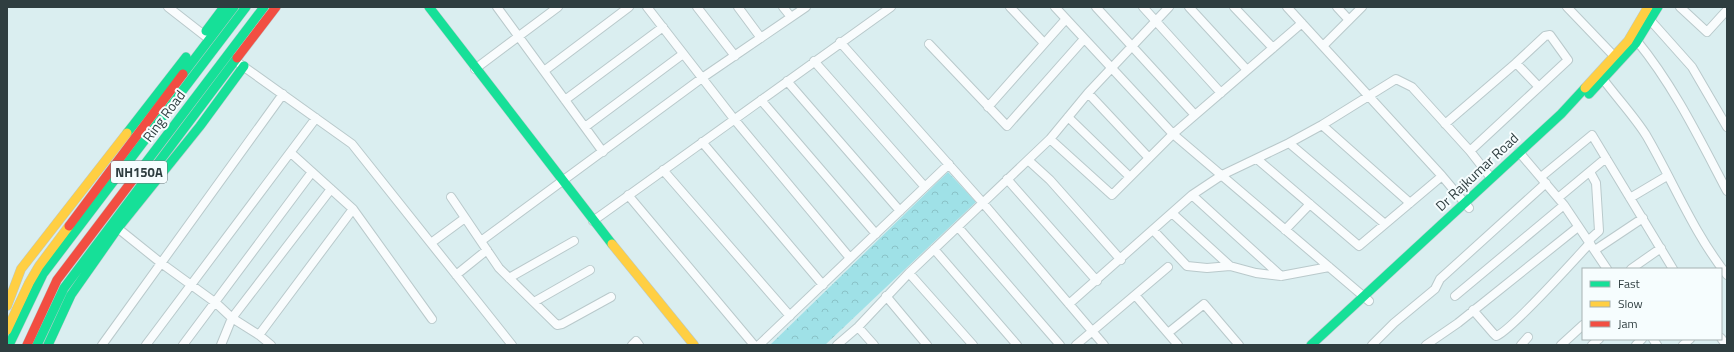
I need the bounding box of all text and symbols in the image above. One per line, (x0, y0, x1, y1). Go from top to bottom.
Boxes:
street label: Ring Road (137, 86, 190, 146)
street label: Dr Rajkumar Road (1430, 128, 1523, 216)
road number: NH150A (111, 161, 167, 183)
legend (1582, 268, 1722, 340)
text: Fast (1618, 274, 1641, 293)
text: Slow (1618, 294, 1643, 313)
text: Jam (1618, 314, 1638, 333)

